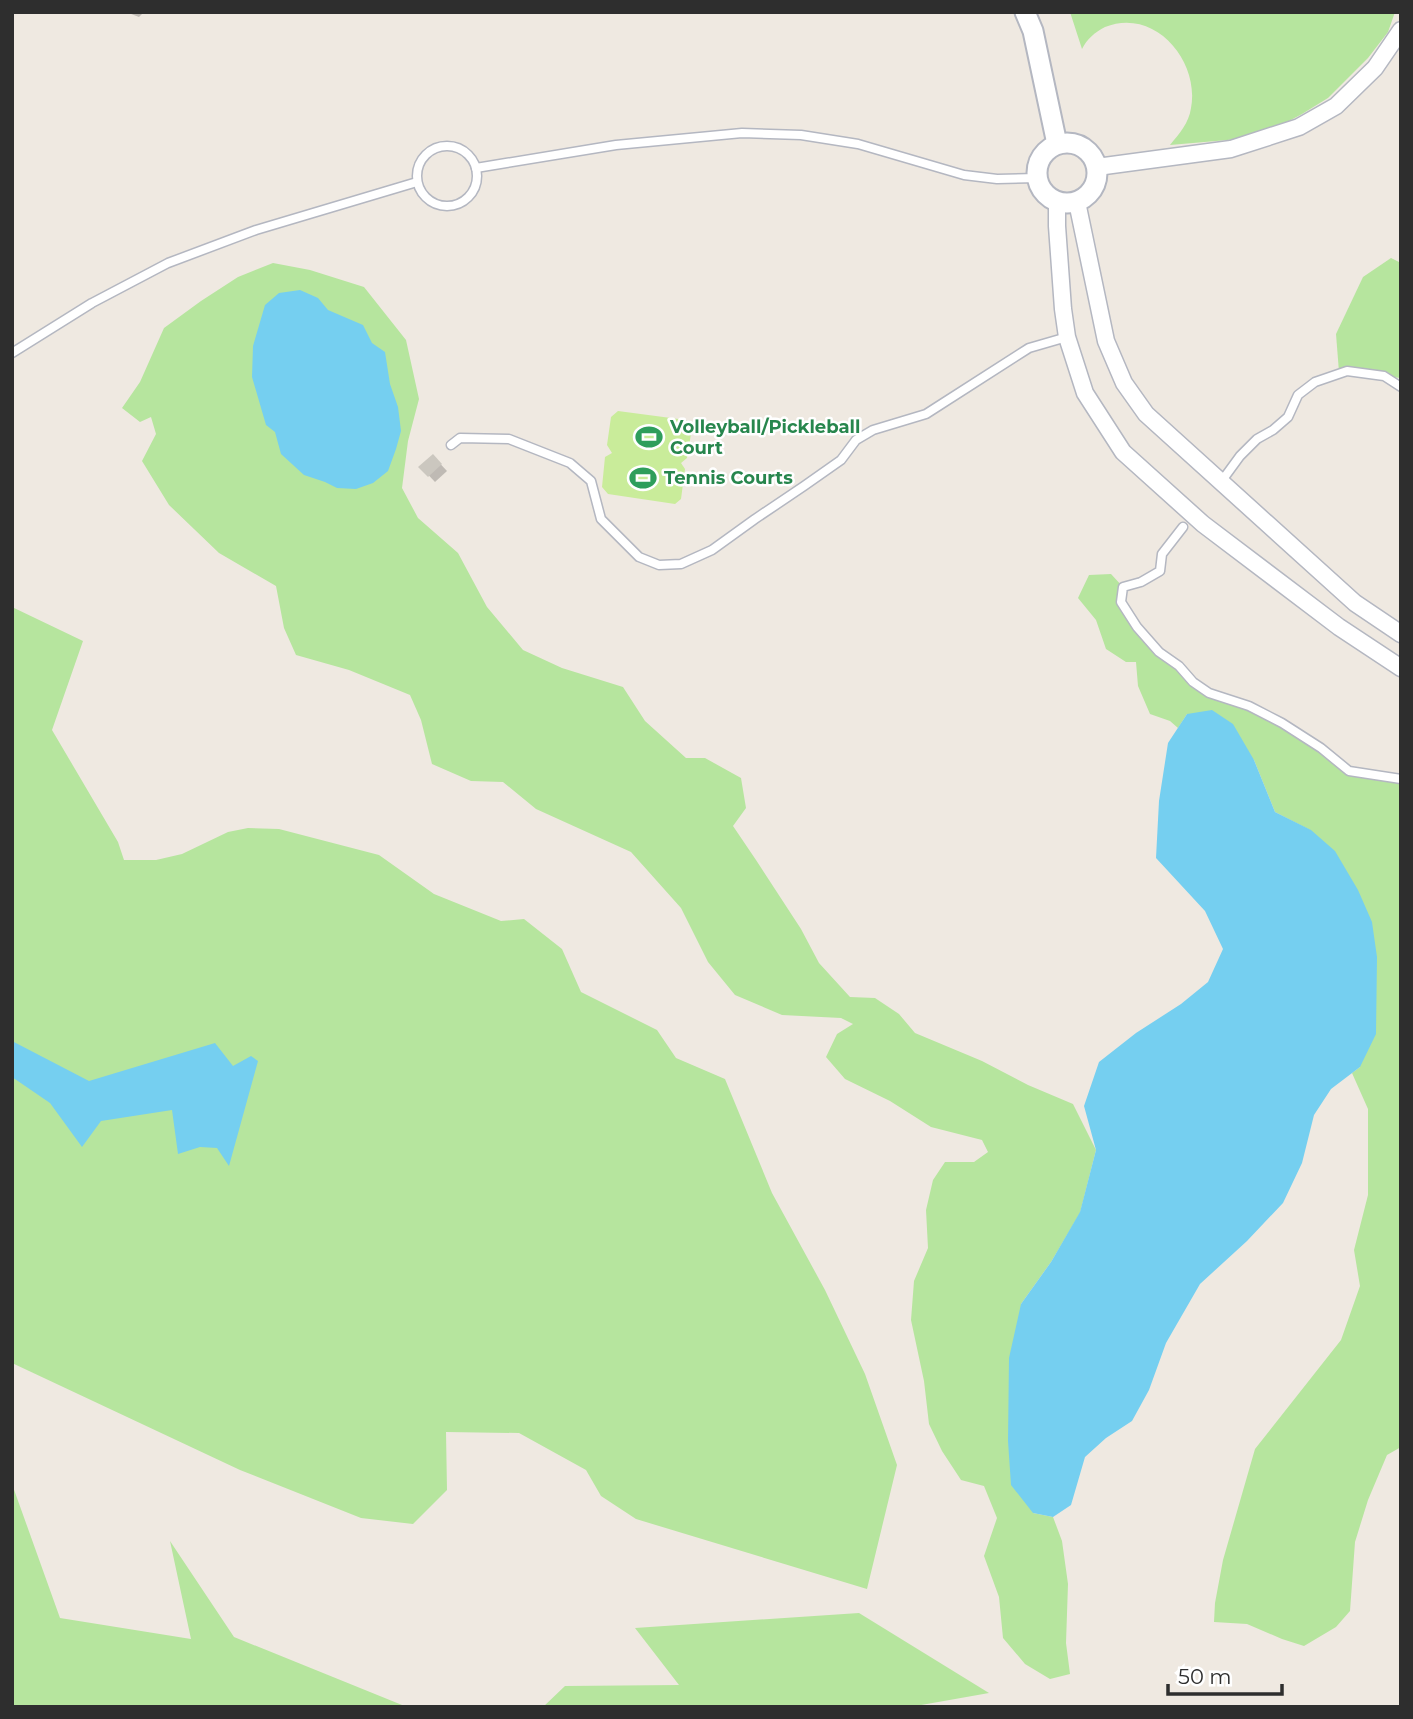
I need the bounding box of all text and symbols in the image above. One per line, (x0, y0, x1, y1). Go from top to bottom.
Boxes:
place label: Volleyball/Pickleball Court (669, 416, 860, 459)
sports icon: Volleyball/Pickleball Court (634, 422, 664, 452)
sports icon: Tennis Courts (628, 463, 658, 493)
place label: Tennis Courts (664, 467, 793, 489)
scale bar (1168, 1652, 1282, 1696)
text: 50 m (1178, 1664, 1232, 1689)

